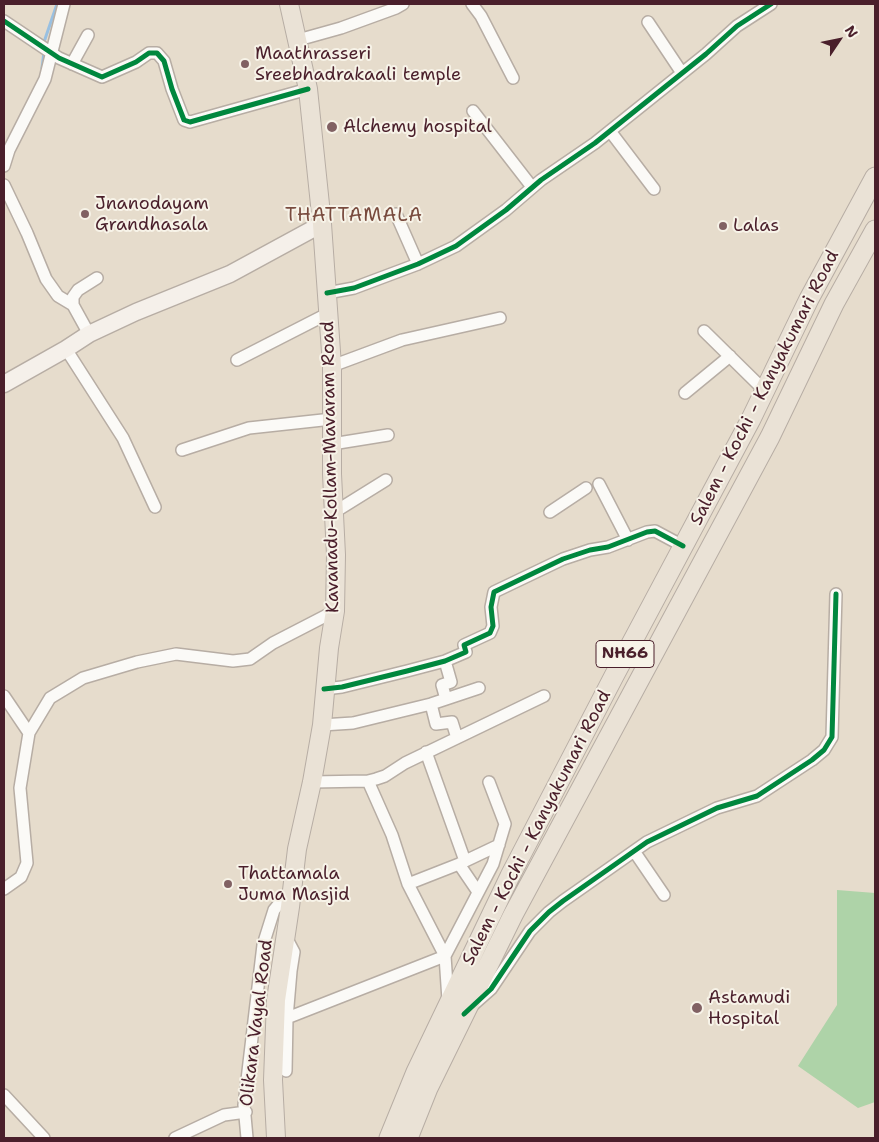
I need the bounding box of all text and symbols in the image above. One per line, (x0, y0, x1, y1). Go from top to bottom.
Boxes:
north arrow (814, 15, 864, 65)
text: N (841, 22, 862, 41)
place label: Maathrasseri Sreebhadrakaali temple (255, 43, 461, 86)
marker: Maathrasseri Sreebhadrakaali temple (239, 58, 251, 70)
place label: Alchemy hospital (343, 116, 492, 138)
marker: Alchemy hospital (325, 120, 339, 134)
place label: Jnanodayam Grandhasala (95, 193, 209, 235)
district label: THATTAMALA (284, 205, 424, 227)
marker: Jnanodayam Grandhasala (79, 208, 91, 220)
place label: Lalas (733, 215, 779, 237)
marker: Lalas (717, 220, 729, 232)
street label: Salem - Kochi - Kanyakumari Road (686, 247, 844, 529)
street label: Kavanadu-Kollam-Mavaram Road (318, 321, 344, 613)
road number: NH66 (596, 641, 654, 668)
street label: Salem - Kochi - Kanyakumari Road (458, 687, 616, 969)
place label: Thattamala Juma Masjid (238, 863, 350, 906)
marker: Thattamala Juma Masjid (222, 878, 234, 890)
street label: Olikara Vayal Road (236, 938, 278, 1108)
place label: Astamudi Hospital (708, 987, 790, 1030)
marker: Astamudi Hospital (690, 1001, 704, 1015)

